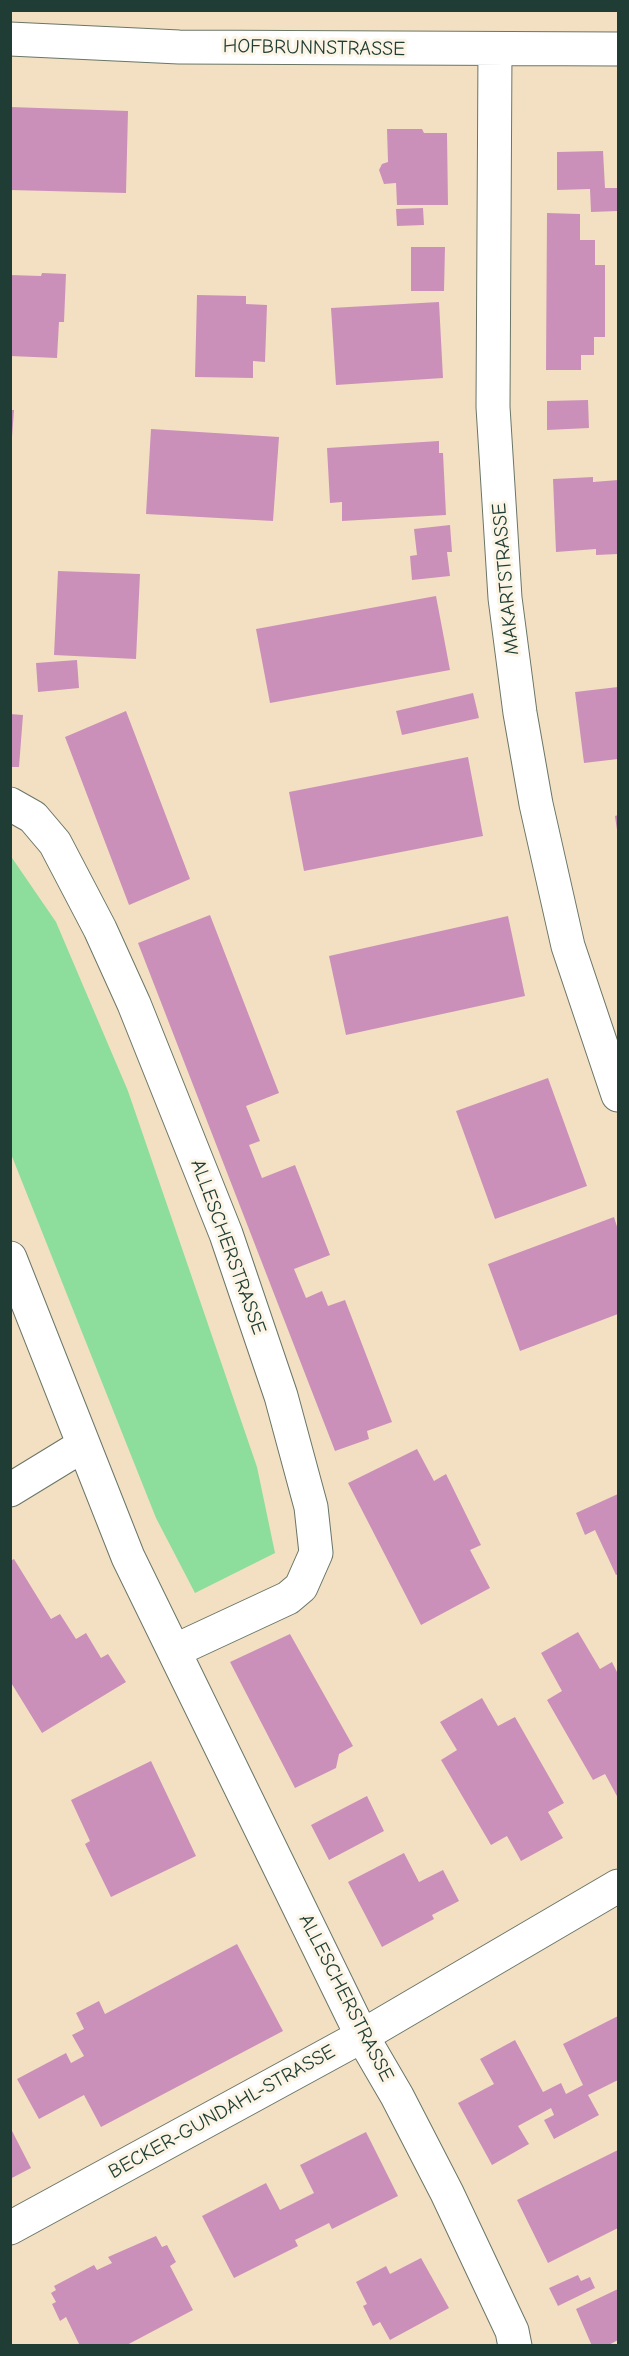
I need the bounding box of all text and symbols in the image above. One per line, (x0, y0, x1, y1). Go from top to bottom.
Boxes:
street label: HOFBRUNNSTRASSE (223, 34, 405, 62)
street label: MAKARTSTRASSE (487, 502, 525, 656)
street label: ALLESCHERSTRASSE (185, 1156, 271, 1338)
street label: ALLESCHERSTRASSE (293, 1910, 399, 2086)
street label: BECKER-GUNDAHL-STRASSE (105, 2040, 339, 2184)

